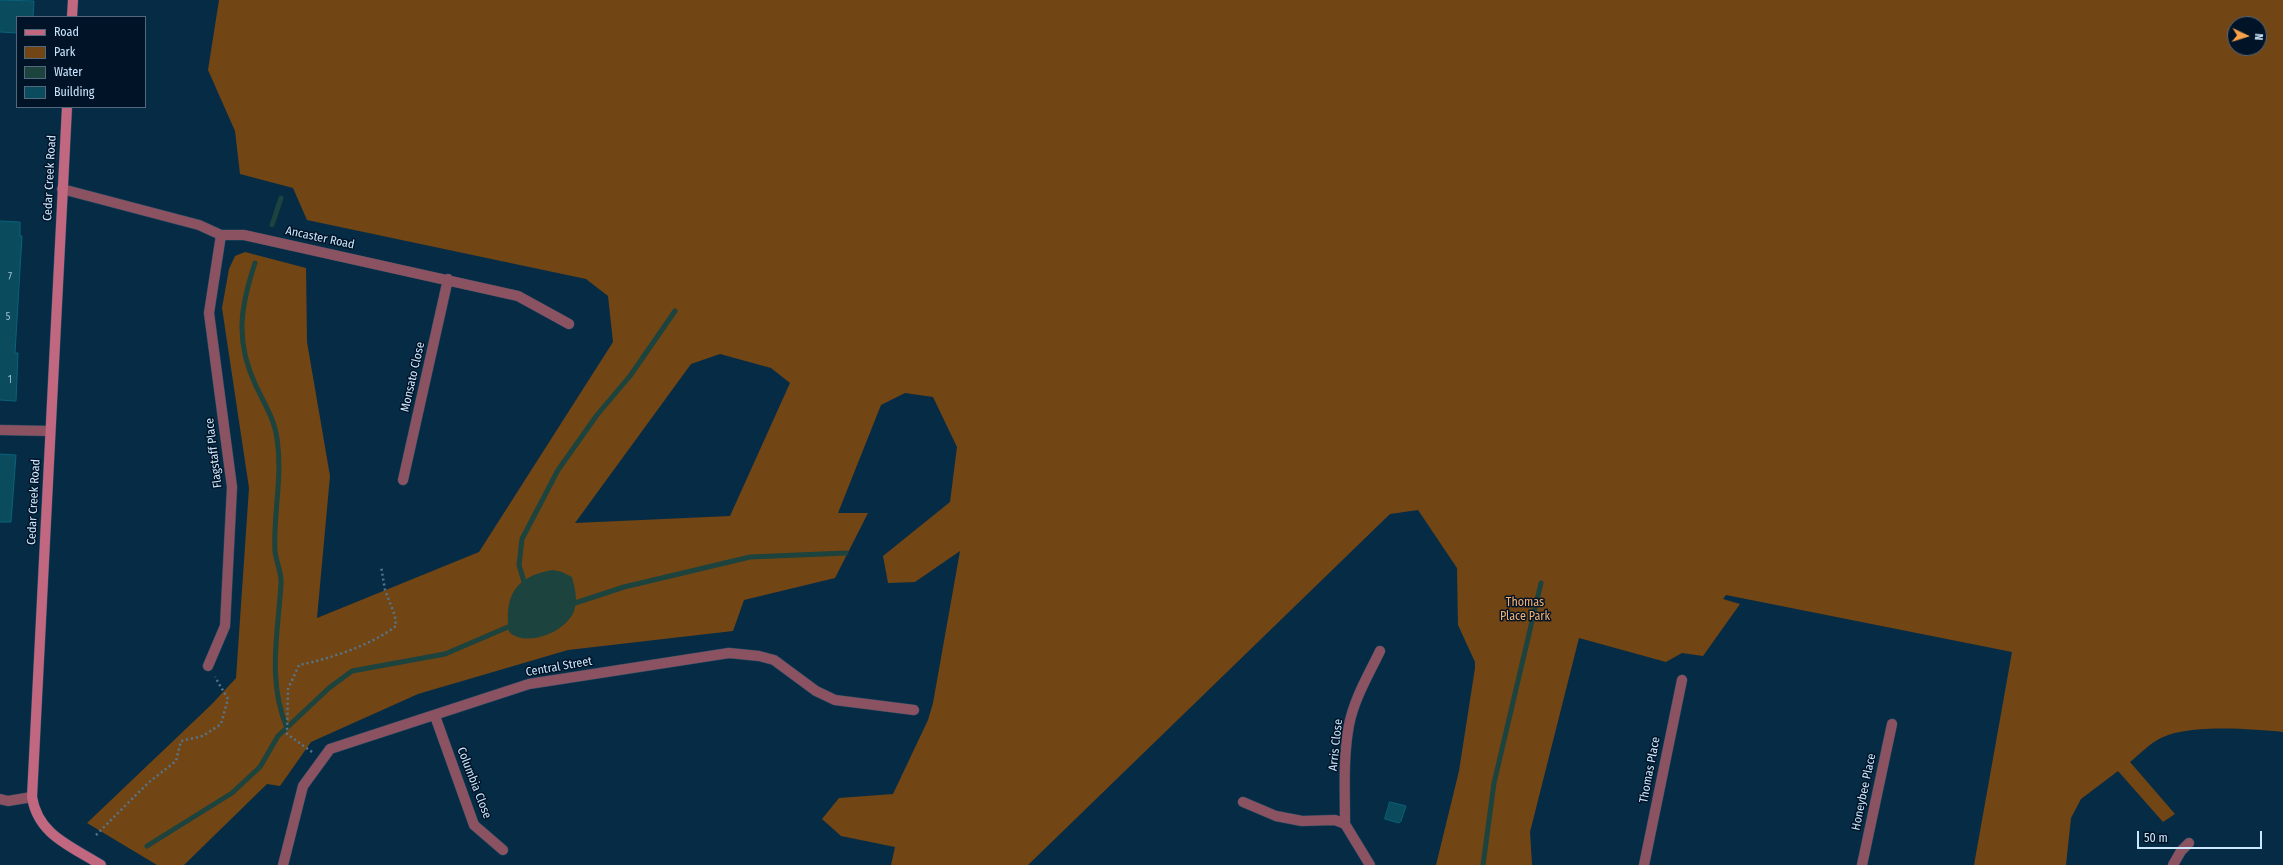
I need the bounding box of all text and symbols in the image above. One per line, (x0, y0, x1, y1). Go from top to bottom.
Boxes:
legend (16, 16, 146, 108)
north arrow (2227, 16, 2267, 56)
text: Road (54, 25, 79, 39)
text: N (2252, 33, 2265, 41)
text: Park (54, 45, 75, 59)
text: Water (54, 65, 82, 79)
text: Building (54, 85, 94, 99)
street label: Cedar Creek Road (41, 135, 59, 221)
street label: Ancaster Road (284, 224, 356, 252)
house number: 7 (8, 271, 12, 283)
house number: 5 (6, 311, 10, 323)
street label: Monsato Close (398, 341, 428, 413)
house number: 1 (8, 374, 12, 386)
street label: Flagstaff Place (203, 417, 225, 489)
street label: Cedar Creek Road (25, 459, 43, 545)
park label: Thomas Place Park (1500, 596, 1550, 624)
street label: Central Street (525, 654, 593, 680)
street label: Arris Close (1326, 718, 1346, 772)
street label: Thomas Place (1637, 736, 1663, 804)
street label: Columbia Close (454, 745, 494, 821)
street label: Honeybee Place (1849, 752, 1879, 832)
scale bar (2139, 823, 2264, 849)
text: 50 m (2144, 831, 2168, 845)

